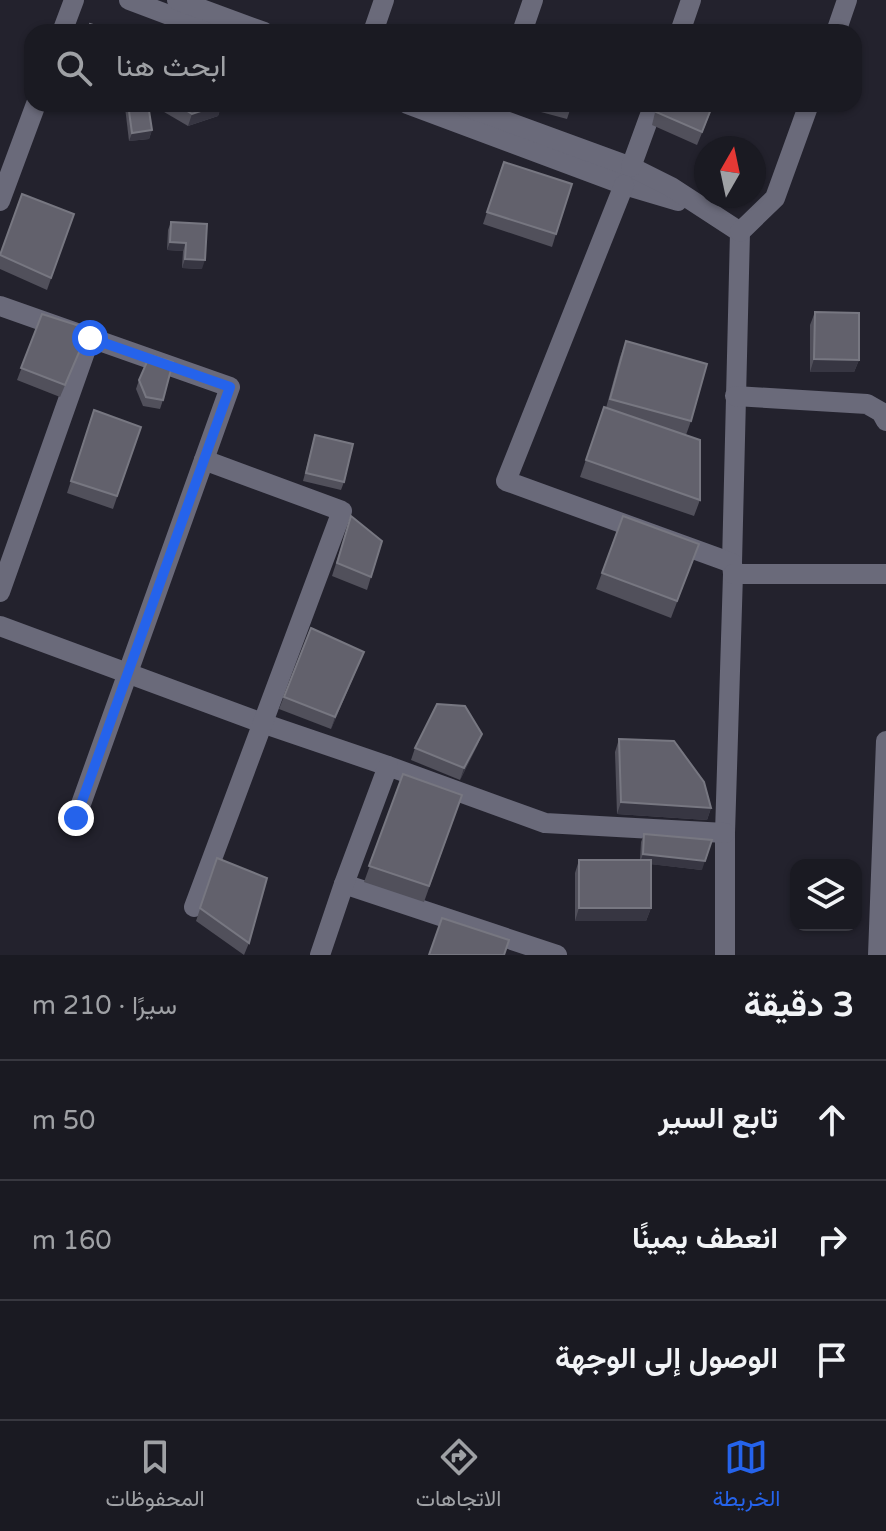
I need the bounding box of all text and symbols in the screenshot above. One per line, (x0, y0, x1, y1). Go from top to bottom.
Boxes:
search box (24, 24, 862, 112)
icon: search (52, 46, 96, 90)
text: ابحث هنا (116, 48, 227, 85)
north arrow (694, 136, 766, 208)
route start (72, 320, 108, 356)
route end (58, 800, 94, 836)
map controls (790, 859, 862, 931)
button: layers (790, 859, 862, 931)
text: 3 دقيقة (744, 985, 854, 1026)
text: سيرًا · 210 m (32, 990, 177, 1021)
icon: ahead (810, 1098, 854, 1142)
text: تابع السير (658, 1100, 778, 1137)
text: 50 m (32, 1105, 95, 1136)
icon: right (810, 1218, 854, 1262)
text: انعطف يمينًا (632, 1220, 778, 1257)
text: 160 m (32, 1225, 112, 1256)
icon: arrive (810, 1338, 854, 1382)
text: الوصول إلى الوجهة (555, 1340, 778, 1377)
tab: المحفوظات (106, 1435, 205, 1518)
tab: الاتجاهات (416, 1435, 501, 1518)
tab: الخريطة (712, 1435, 780, 1518)

